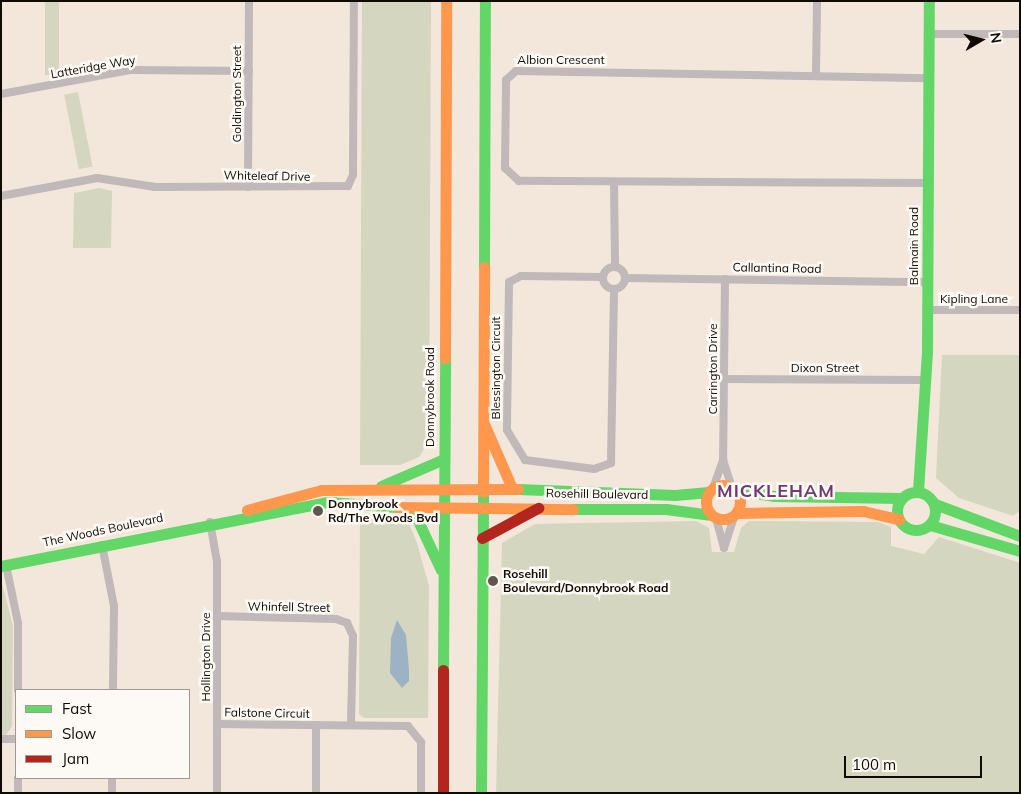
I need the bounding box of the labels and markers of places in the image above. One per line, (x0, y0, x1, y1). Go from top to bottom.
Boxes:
place label: Donnybrook Rd/The Woods Bvd (328, 497, 438, 525)
marker: Donnybrook Rd/The Woods Bvd (312, 505, 324, 517)
place label: Rosehill Boulevard/Donnybrook Road (503, 567, 668, 595)
marker: Rosehill Boulevard/Donnybrook Road (487, 575, 499, 587)

